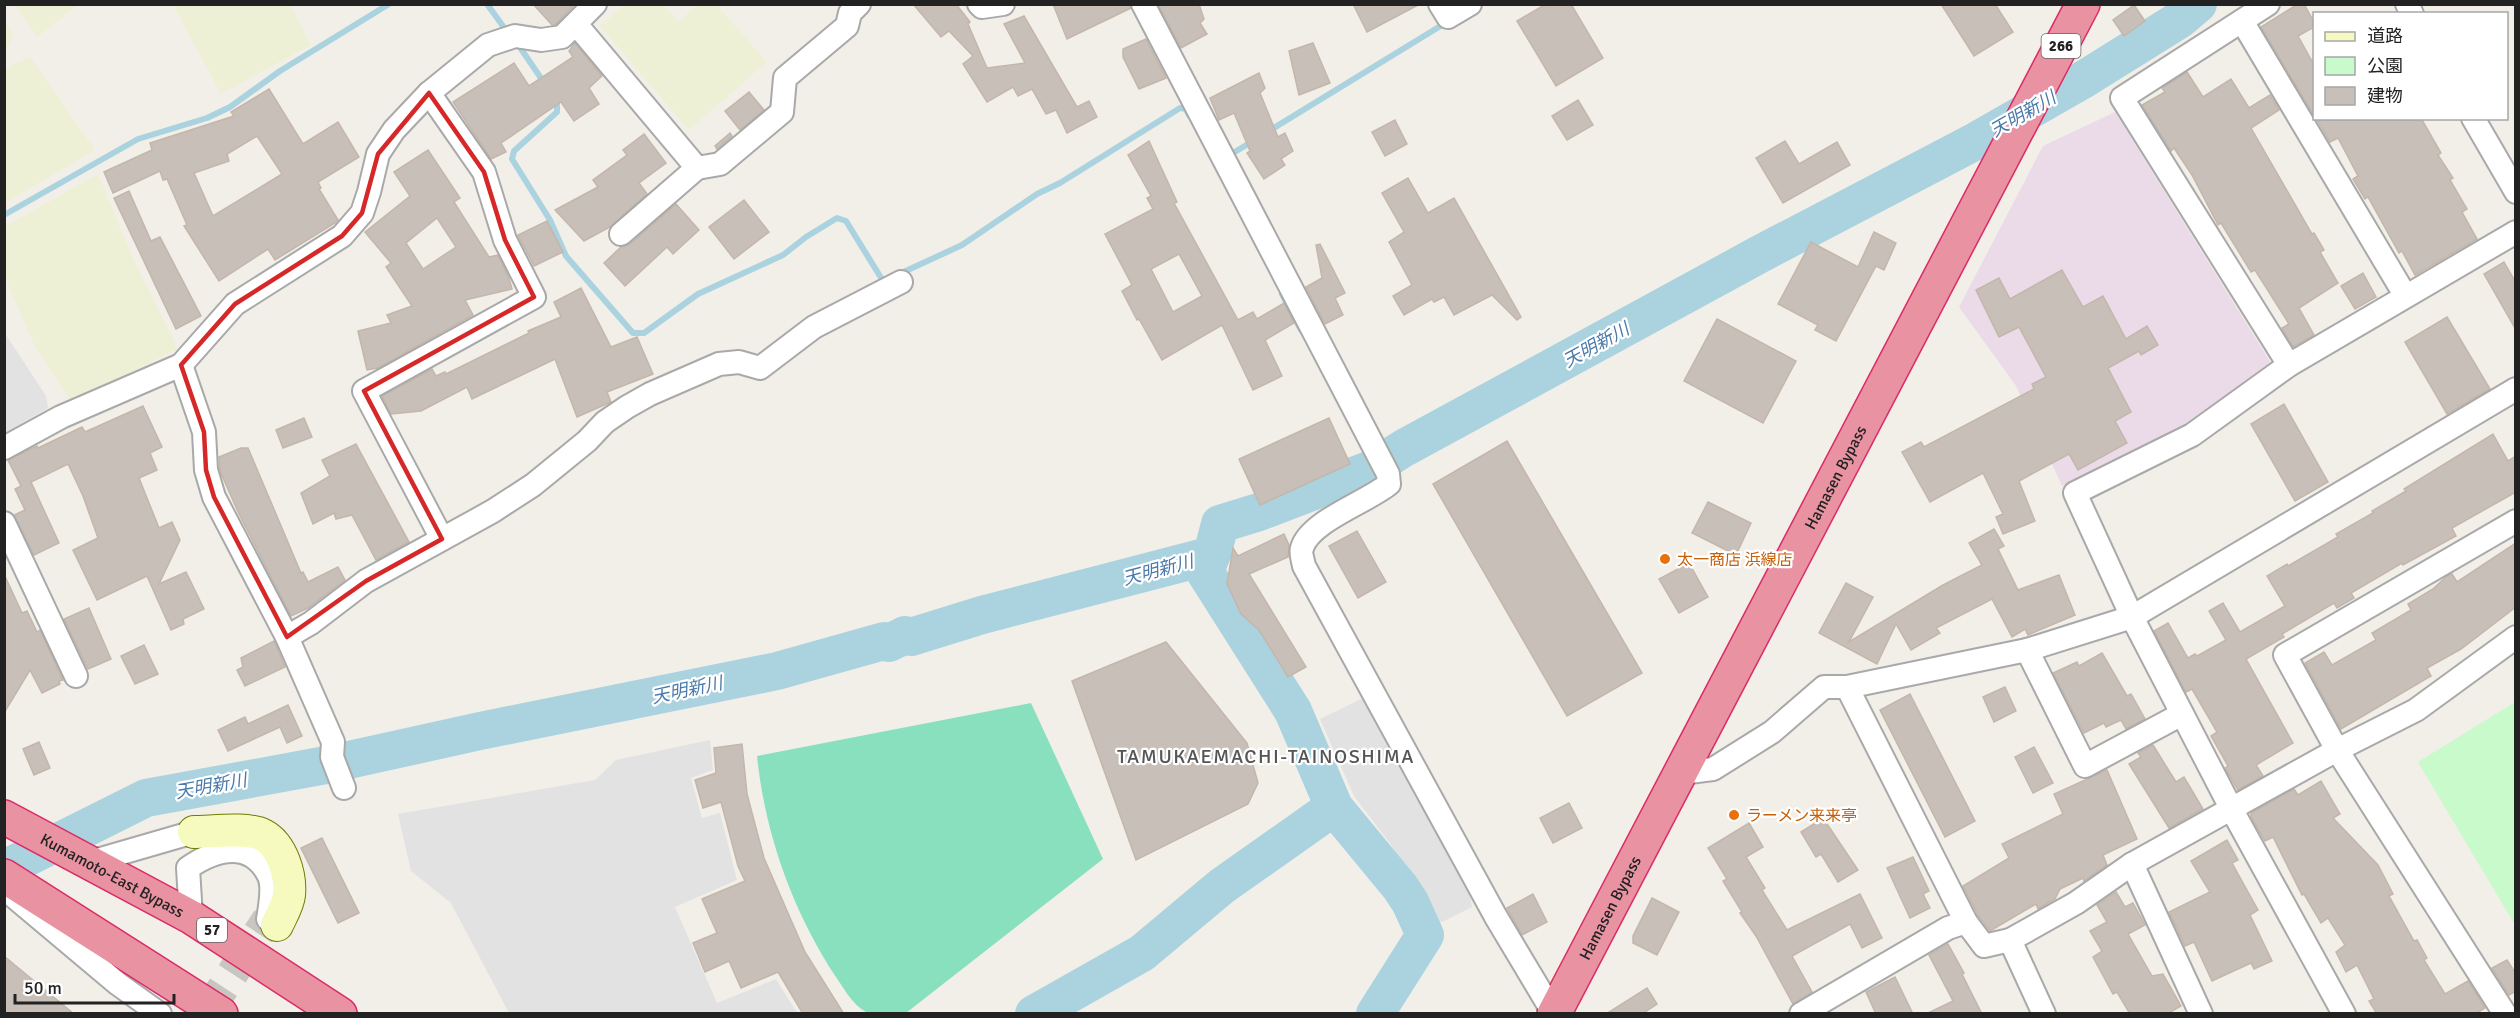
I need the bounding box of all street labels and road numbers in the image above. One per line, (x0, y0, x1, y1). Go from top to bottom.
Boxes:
road number: 266 (2042, 34, 2080, 58)
street label: Hamasen Bypass (1801, 422, 1872, 533)
street label: Kumamoto-East Bypass (37, 829, 187, 922)
street label: Hamasen Bypass (1575, 853, 1646, 964)
road number: 57 (197, 918, 227, 942)

